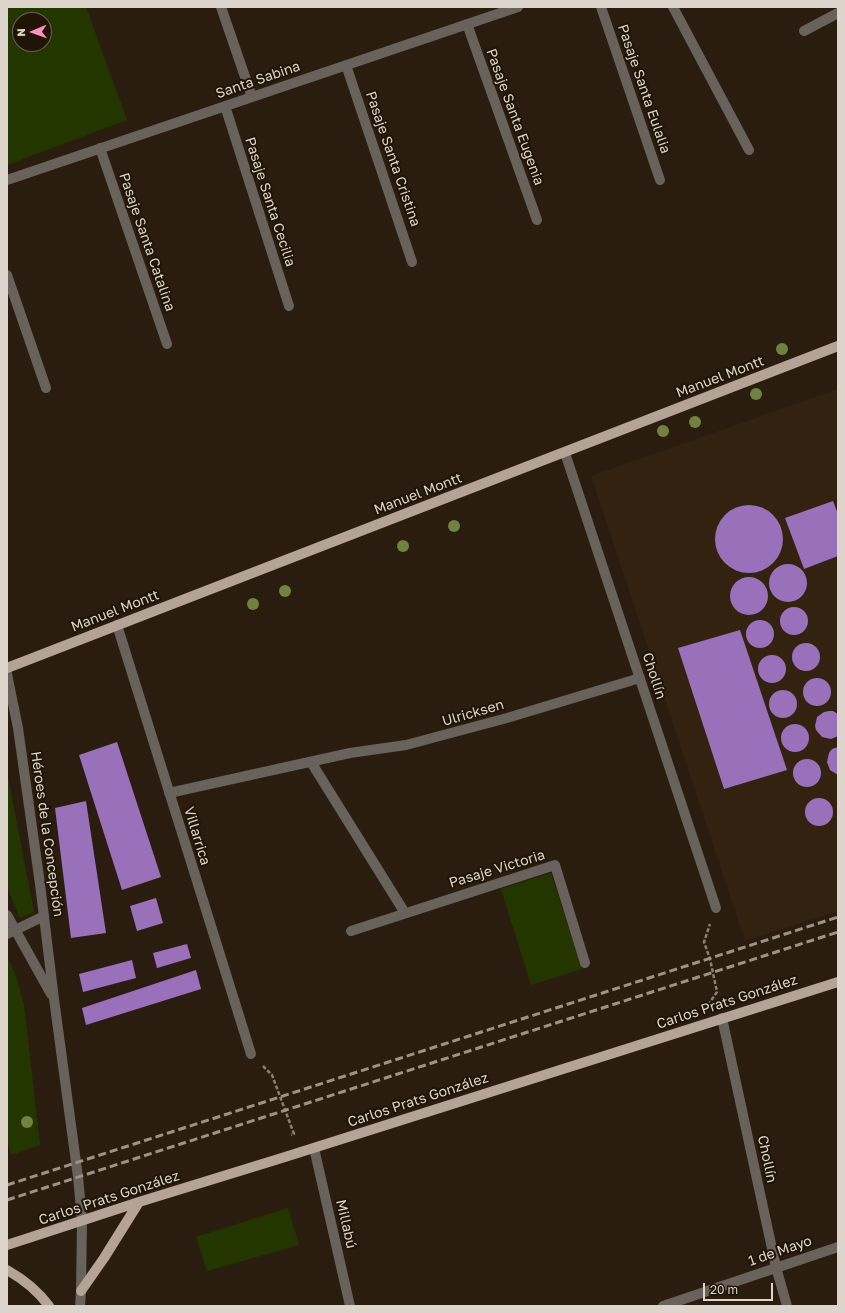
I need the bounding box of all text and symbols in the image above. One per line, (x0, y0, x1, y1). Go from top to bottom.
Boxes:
north arrow (12, 12, 52, 52)
street label: Pasaje Santa Eulalia (614, 22, 674, 156)
text: N (14, 28, 27, 37)
street label: Pasaje Santa Eugenia (482, 46, 548, 188)
street label: Santa Sabina (214, 58, 302, 102)
street label: Pasaje Santa Cristina (362, 89, 424, 229)
street label: Pasaje Santa Cecilia (241, 135, 299, 269)
street label: Pasaje Santa Catalina (115, 170, 179, 314)
street label: Manuel Montt (674, 352, 766, 402)
street label: Manuel Montt (372, 469, 464, 519)
street label: Manuel Montt (69, 586, 161, 636)
street label: Chollín (639, 651, 669, 701)
street label: Ulricksen (440, 696, 506, 730)
street label: Héroes de la Concepción (27, 750, 67, 918)
street label: Villarrica (180, 805, 214, 867)
street label: Pasaje Victoria (447, 846, 547, 892)
street label: Carlos Prats González (655, 971, 799, 1033)
street label: Carlos Prats González (346, 1069, 490, 1131)
street label: Chollín (754, 1134, 780, 1184)
street label: Carlos Prats González (37, 1167, 181, 1229)
street label: Millabú (332, 1198, 360, 1250)
street label: 1 de Mayo (746, 1232, 814, 1270)
scale bar (705, 1275, 775, 1301)
text: 20 m (710, 1282, 738, 1297)

